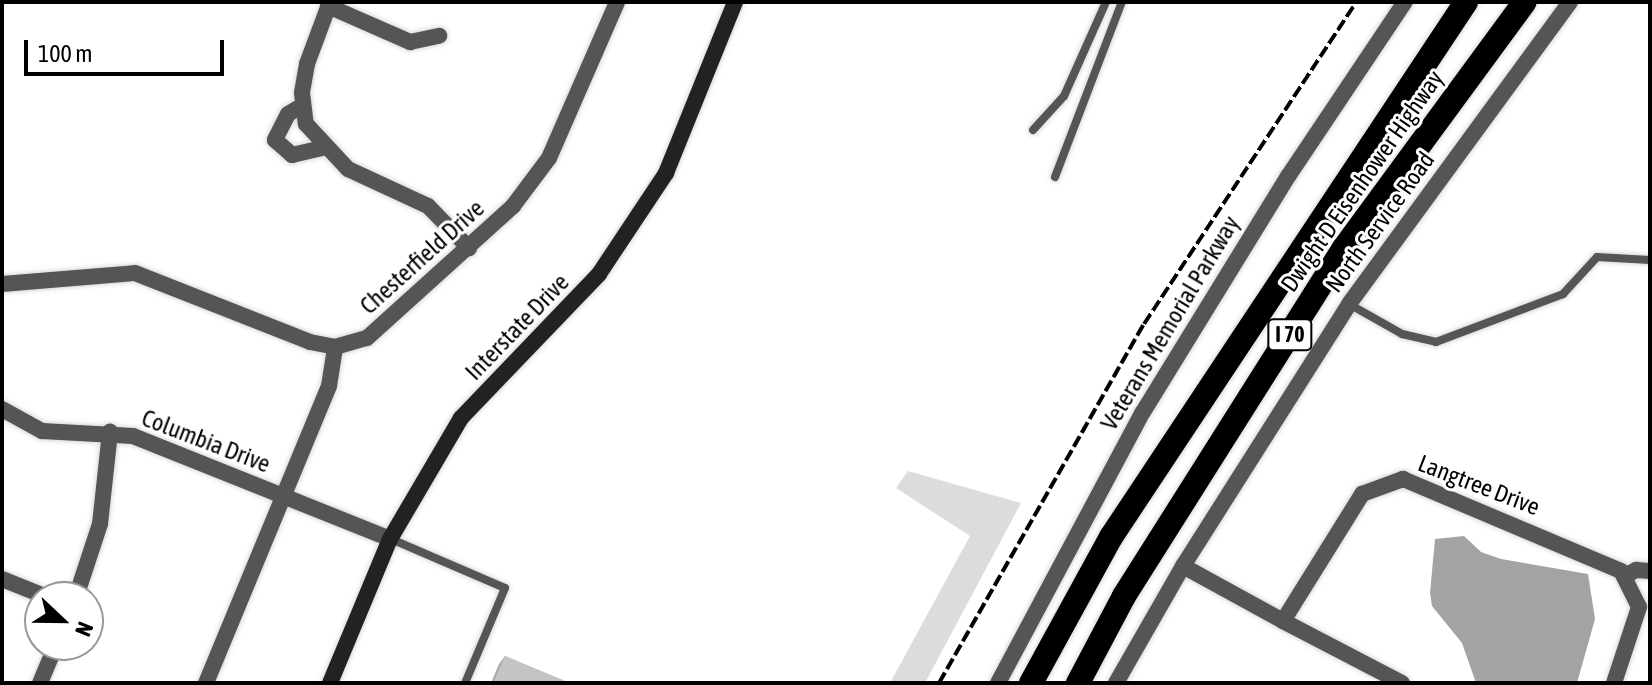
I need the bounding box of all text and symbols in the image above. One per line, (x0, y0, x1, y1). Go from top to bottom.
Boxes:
scale bar (28, 24, 228, 74)
text: 100 m (38, 40, 92, 67)
street label: Dwight D Eisenhower Highway (1275, 65, 1449, 297)
street label: North Service Road (1319, 146, 1441, 298)
street label: Chesterfield Drive (354, 194, 490, 320)
street label: Veterans Memorial Parkway (1095, 211, 1245, 435)
street label: Interstate Drive (459, 268, 575, 386)
road number: I 70 (1266, 317, 1314, 353)
street label: Columbia Drive (138, 403, 274, 479)
street label: Langtree Drive (1414, 449, 1544, 521)
north arrow (24, 581, 104, 661)
text: N (70, 618, 99, 640)

